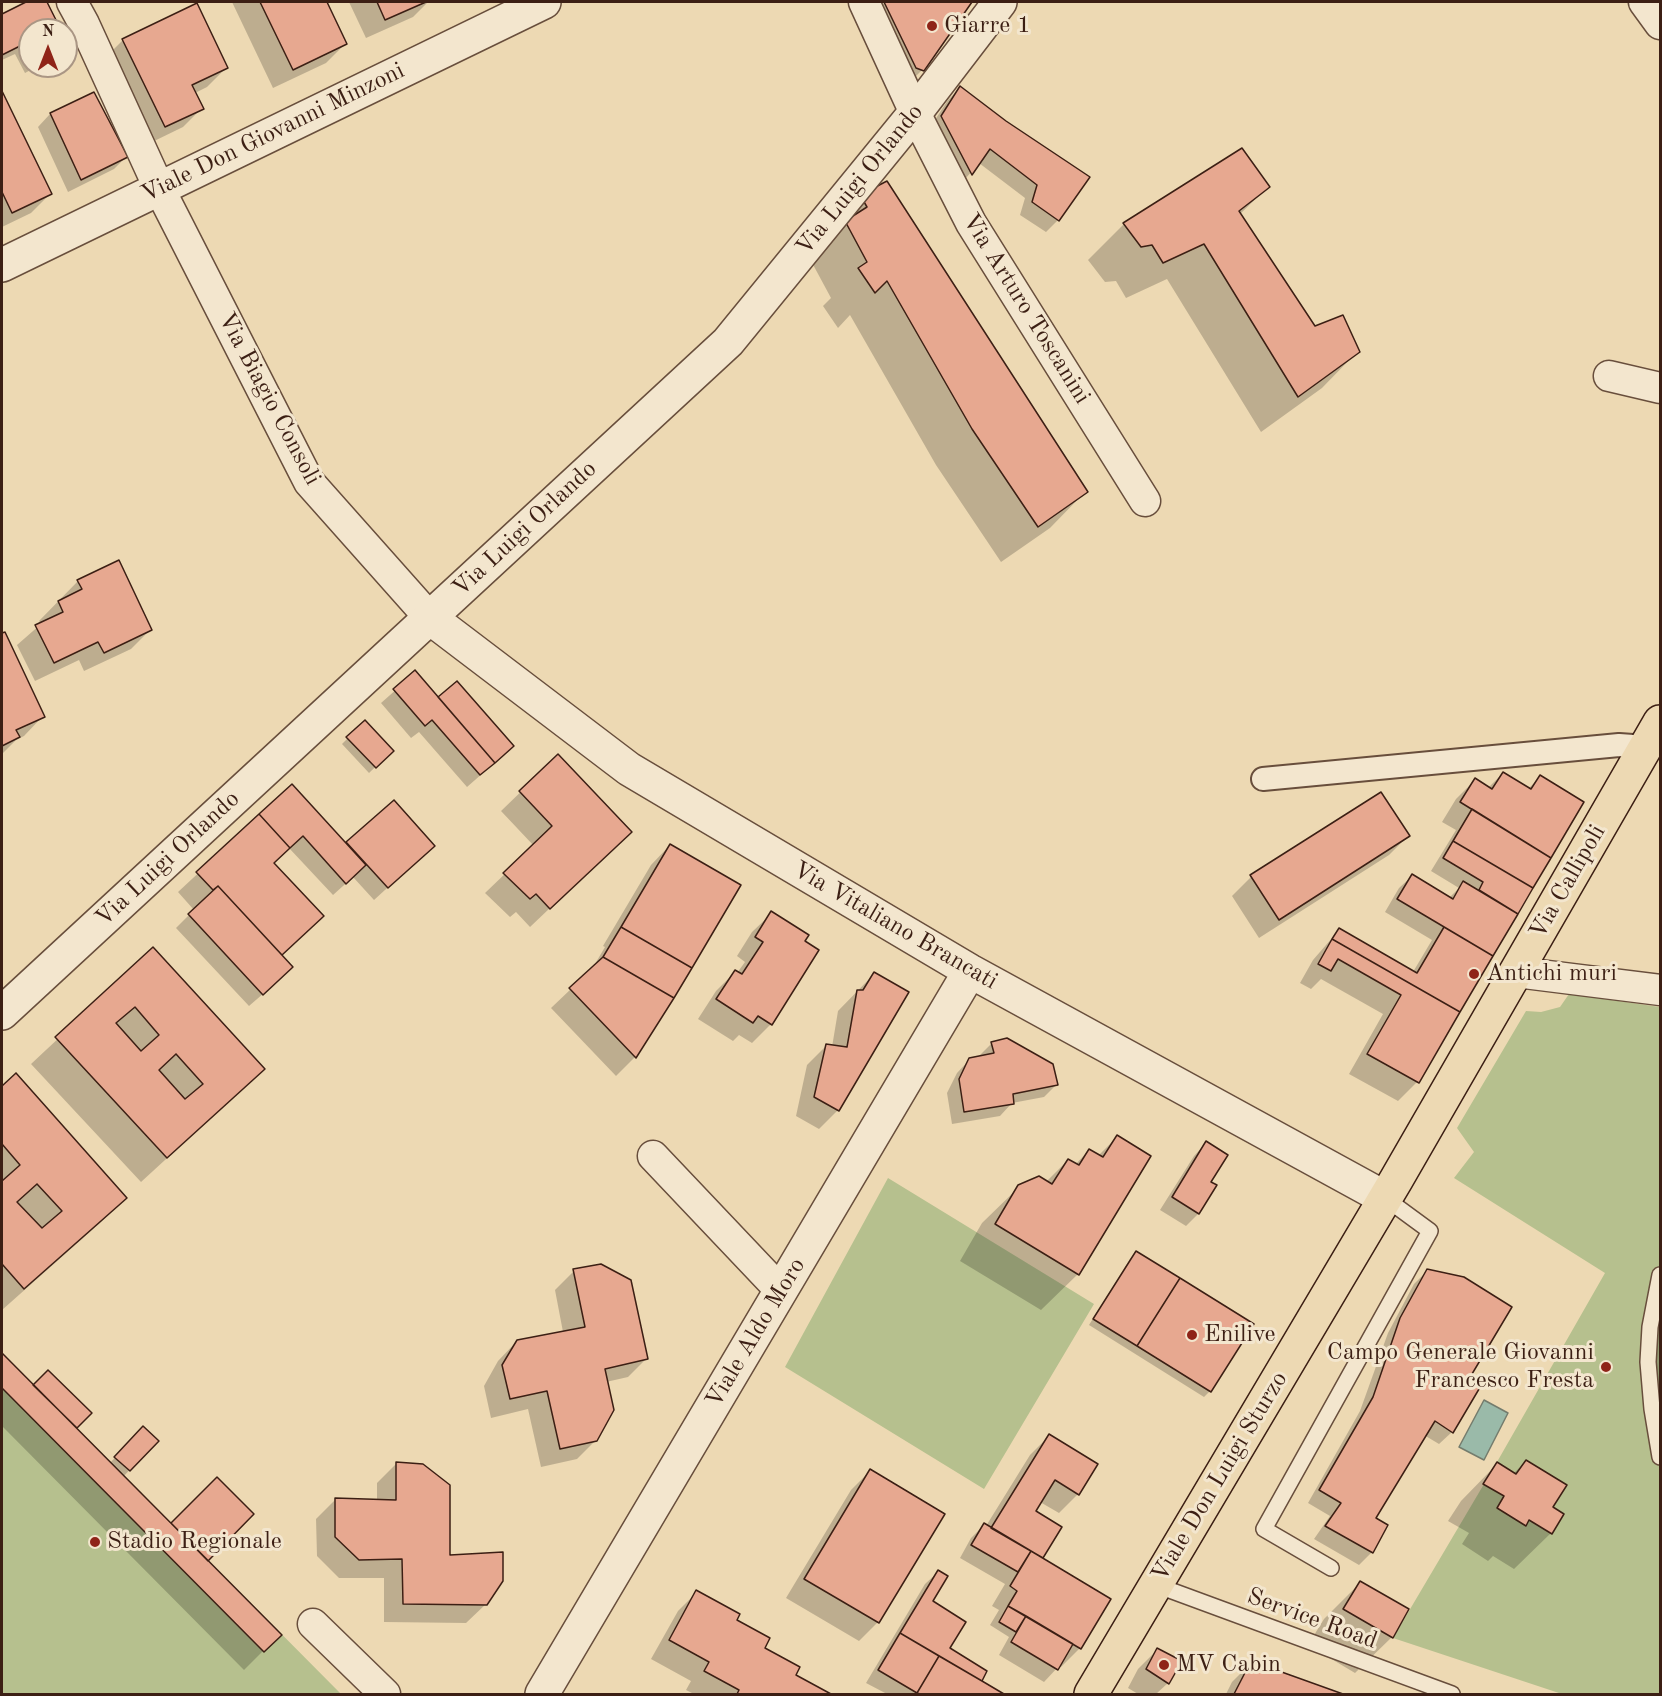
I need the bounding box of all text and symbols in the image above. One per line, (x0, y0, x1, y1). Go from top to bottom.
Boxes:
place label: Giarre 1 (944, 12, 1031, 40)
north arrow (18, 18, 78, 78)
marker: Giarre 1 (925, 19, 939, 33)
text: N (42, 24, 54, 40)
street label: Viale Don Giovanni Minzoni (137, 57, 409, 209)
street label: Via Luigi Orlando (790, 98, 930, 262)
street label: Via Arturo Toscanini (956, 208, 1096, 410)
street label: Via Biagio Consoli (211, 308, 327, 490)
street label: Via Luigi Orlando (447, 455, 603, 603)
street label: Via Luigi Orlando (90, 785, 246, 933)
street label: Via Callipoli (1524, 820, 1612, 944)
street label: Via Vitaliano Brancati (788, 856, 1002, 996)
place label: Antichi muri (1486, 960, 1617, 988)
marker: Antichi muri (1467, 967, 1481, 981)
street label: Viale Aldo Moro (700, 1253, 812, 1413)
place label: Enilive (1204, 1321, 1276, 1349)
marker: Enilive (1185, 1328, 1199, 1342)
place label: Campo Generale Giovanni Francesco Fresta (1327, 1339, 1594, 1395)
marker: Campo Generale Giovanni Francesco Fresta (1599, 1360, 1613, 1374)
street label: Viale Don Luigi Sturzo (1146, 1367, 1294, 1587)
place label: Stadio Regionale (107, 1528, 282, 1556)
marker: Stadio Regionale (88, 1535, 102, 1549)
street label: Service Road (1243, 1582, 1381, 1656)
place label: MV Cabin (1176, 1651, 1281, 1679)
marker: MV Cabin (1157, 1658, 1171, 1672)

